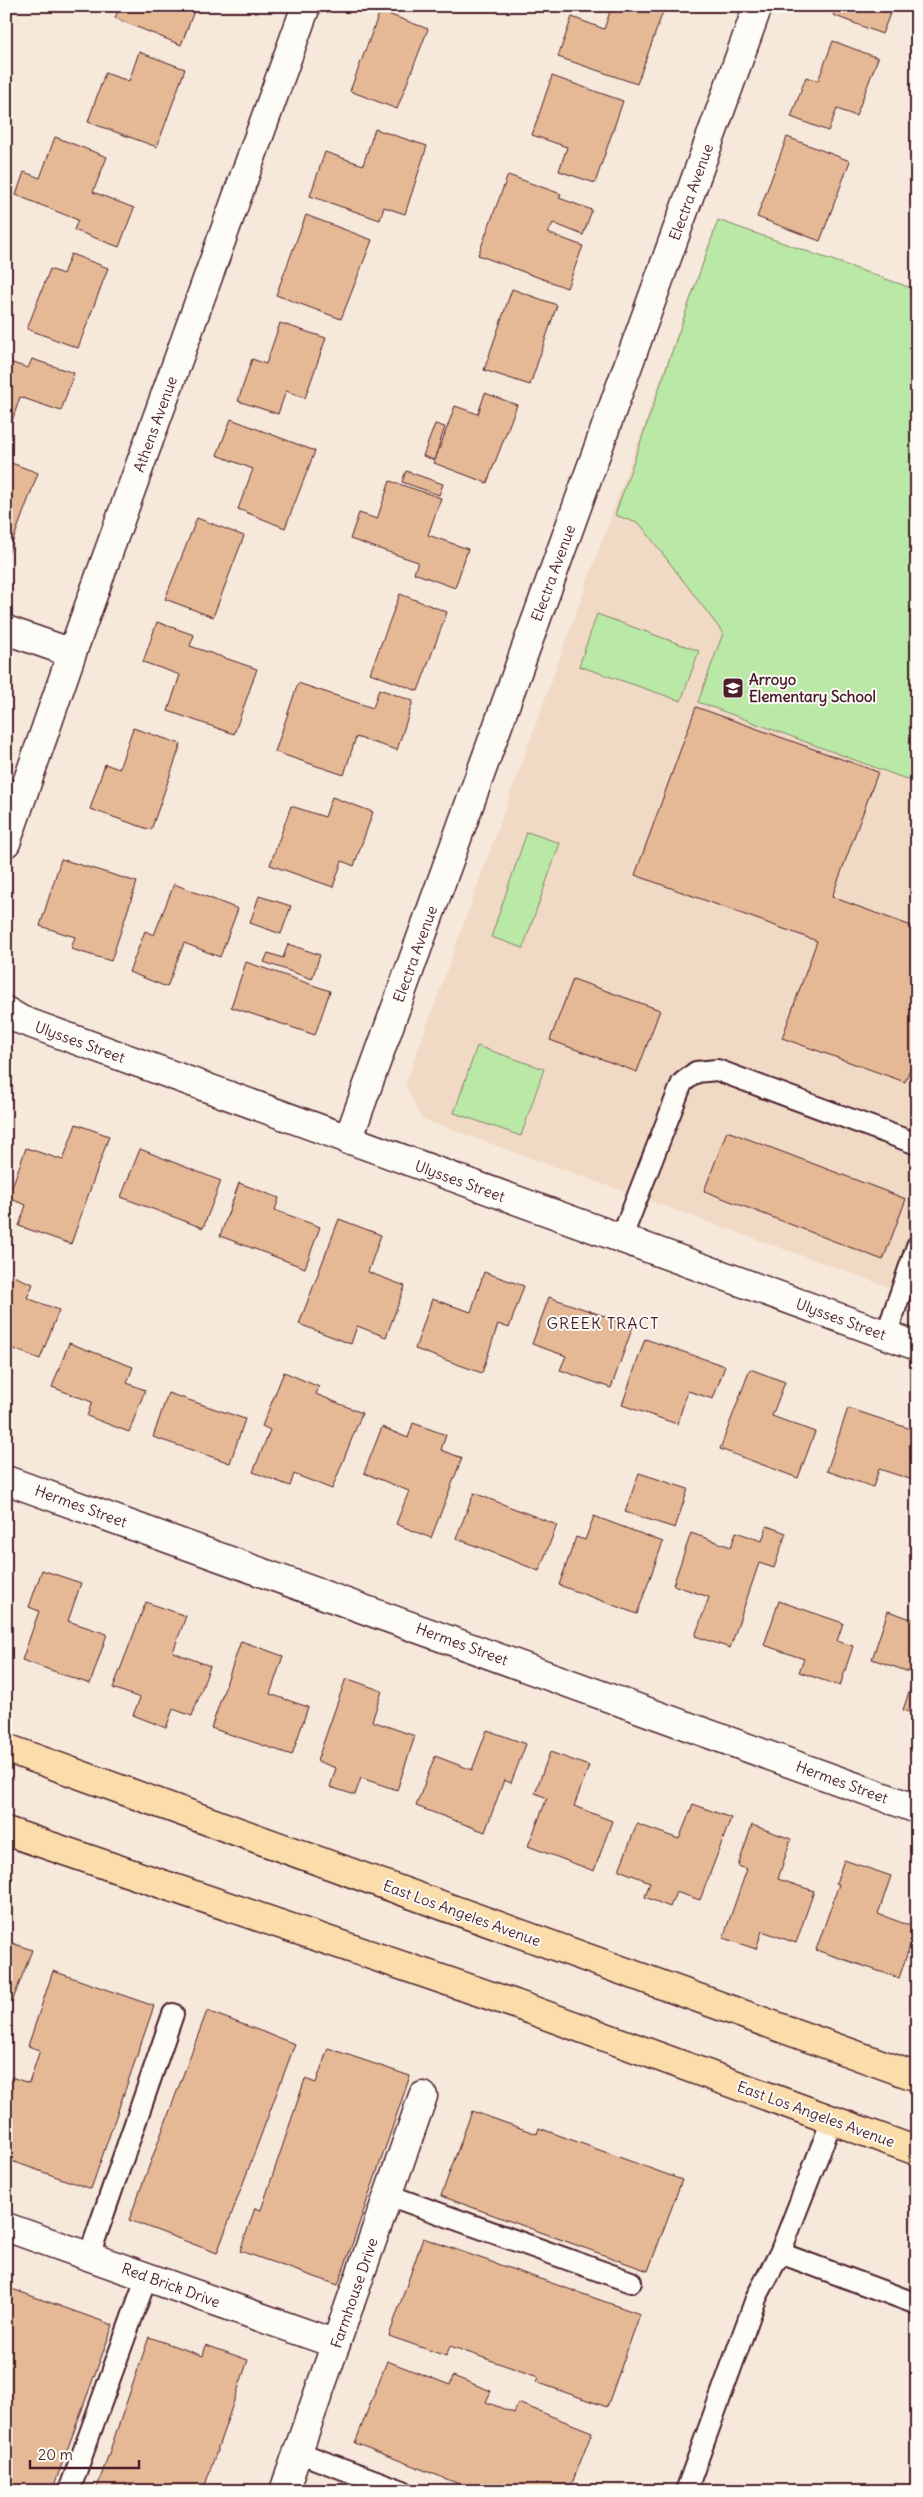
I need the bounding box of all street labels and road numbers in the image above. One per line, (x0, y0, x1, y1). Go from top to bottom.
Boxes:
street label: Electra Avenue (665, 141, 717, 243)
street label: Athens Avenue (129, 373, 181, 475)
street label: Electra Avenue (527, 522, 579, 624)
street label: Electra Avenue (389, 903, 441, 1005)
street label: Ulysses Street (32, 1017, 128, 1067)
street label: Ulysses Street (412, 1156, 508, 1206)
street label: Ulysses Street (793, 1294, 889, 1344)
street label: Hermes Street (32, 1481, 130, 1531)
street label: Hermes Street (413, 1619, 511, 1669)
street label: Hermes Street (793, 1757, 891, 1807)
street label: East Los Angeles Avenue (381, 1876, 543, 1950)
street label: East Los Angeles Avenue (735, 2077, 897, 2151)
street label: Farmhouse Drive (326, 2235, 382, 2351)
street label: Red Brick Drive (119, 2258, 223, 2312)

